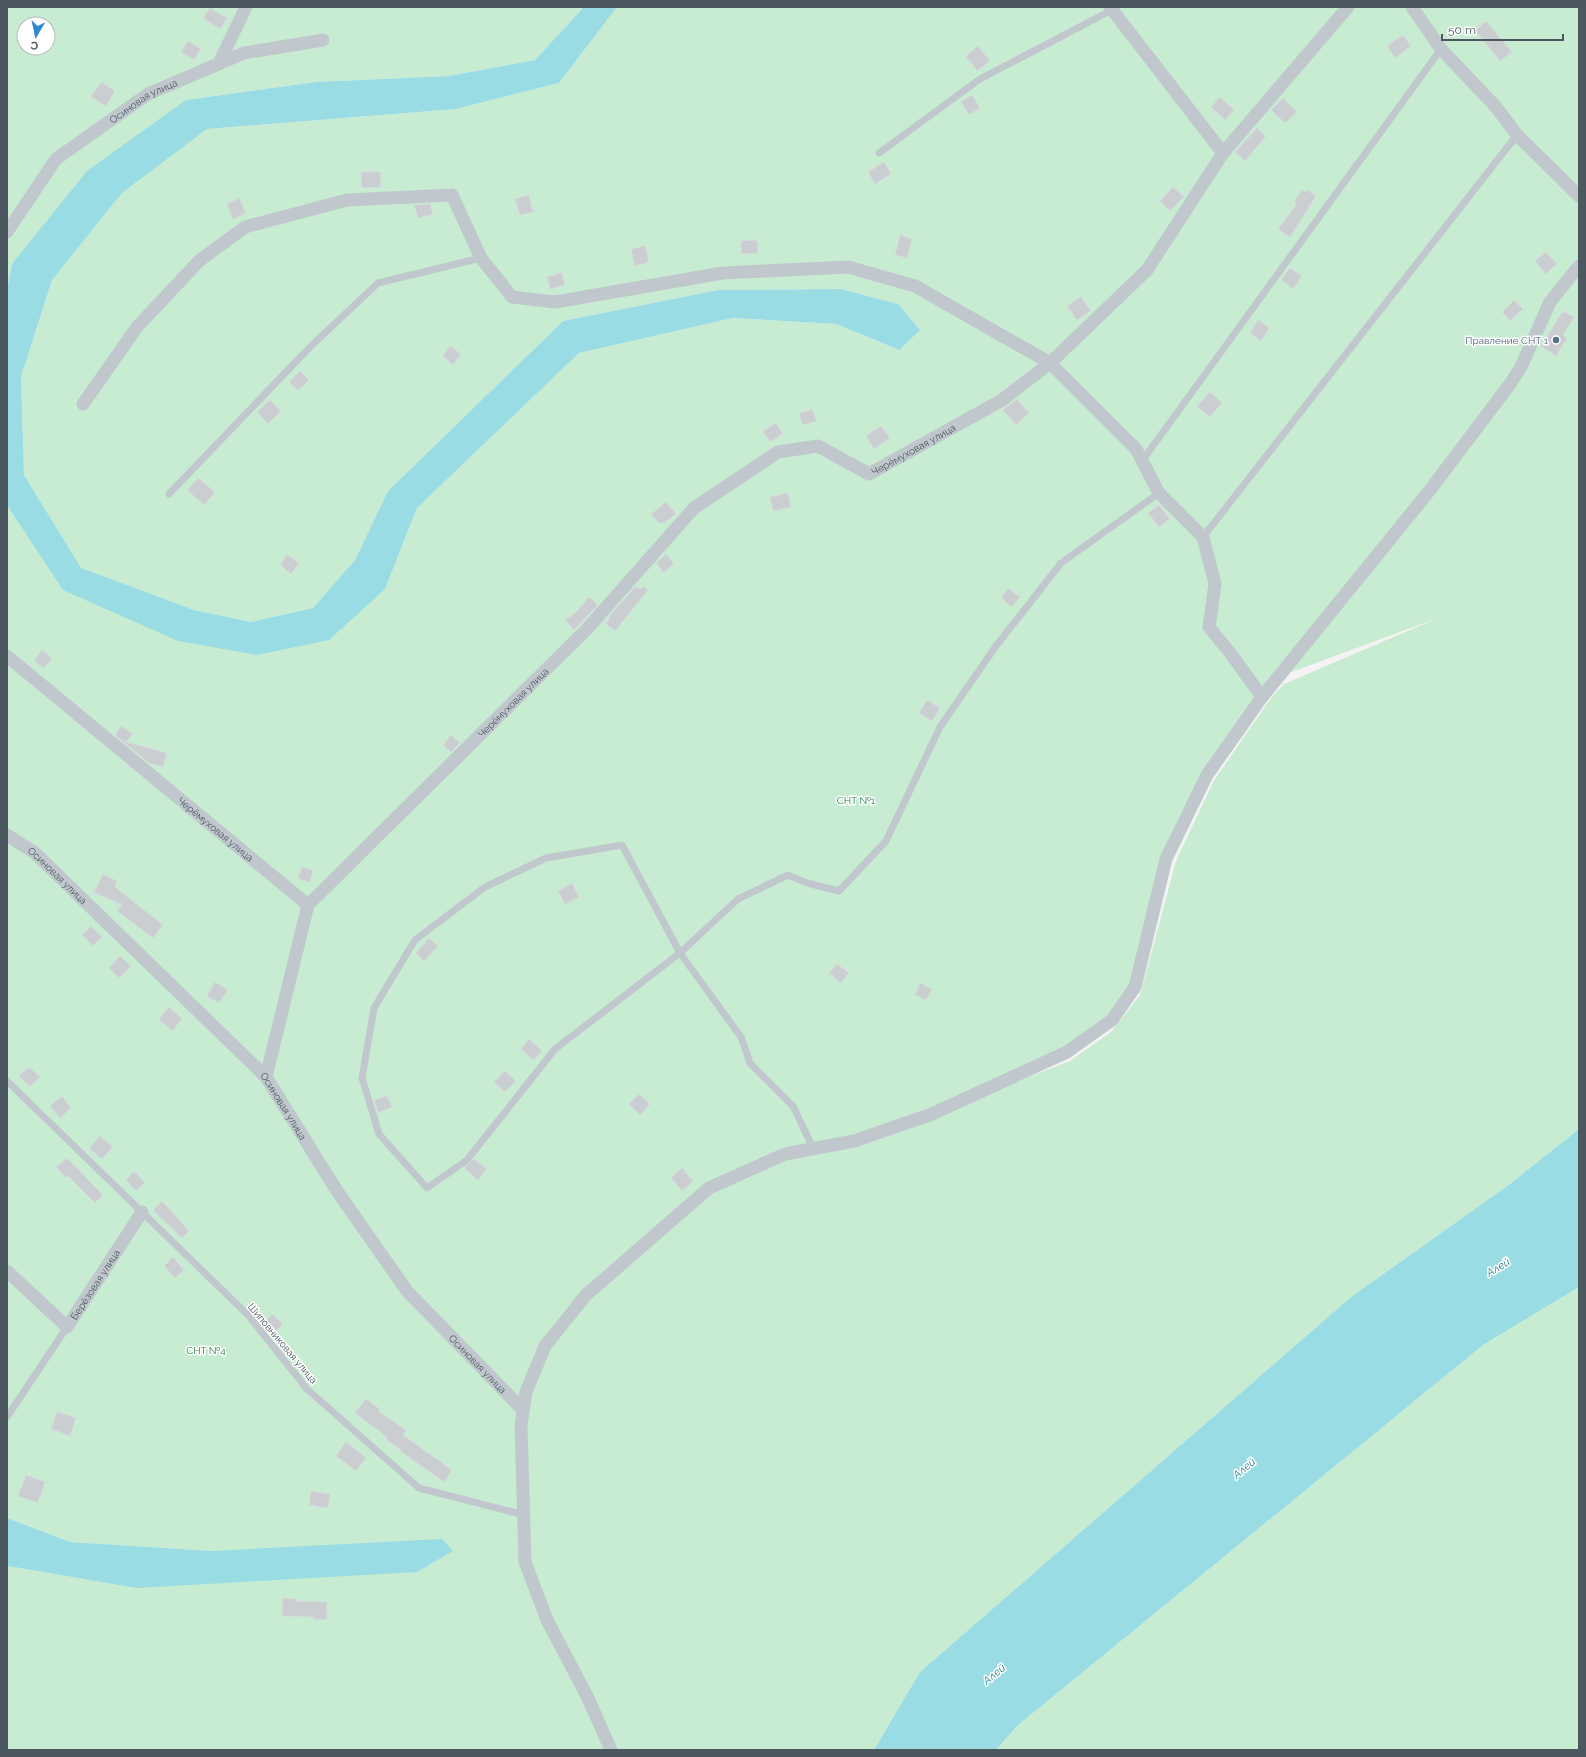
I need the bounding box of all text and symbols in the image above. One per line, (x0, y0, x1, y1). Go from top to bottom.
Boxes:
north arrow (16, 16, 56, 56)
scale bar (1442, 16, 1563, 42)
text: 50 m (1448, 23, 1476, 37)
text: С (29, 38, 39, 52)
street label: Осиновая улица (107, 77, 179, 126)
place label: Правление СНТ 1 (1465, 335, 1549, 346)
marker: Правление СНТ 1 (1551, 335, 1561, 345)
street label: Черёмуховая улица (870, 422, 958, 477)
street label: Черёмуховая улица (476, 665, 551, 740)
street label: Черёмуховая улица (176, 795, 255, 863)
park label: СНТ №1 (837, 795, 876, 806)
street label: Осиновая улица (26, 845, 89, 906)
street label: Осиновая улица (258, 1070, 309, 1142)
street label: Берёзовая улица (68, 1247, 122, 1322)
water label: Алей (1483, 1255, 1512, 1280)
street label: Шиповниковая улица (246, 1301, 319, 1386)
street label: Осиновая улица (447, 1333, 508, 1396)
park label: СНТ №4 (186, 1345, 226, 1356)
water label: Алей (1230, 1455, 1258, 1482)
water label: Алей (980, 1661, 1008, 1688)

